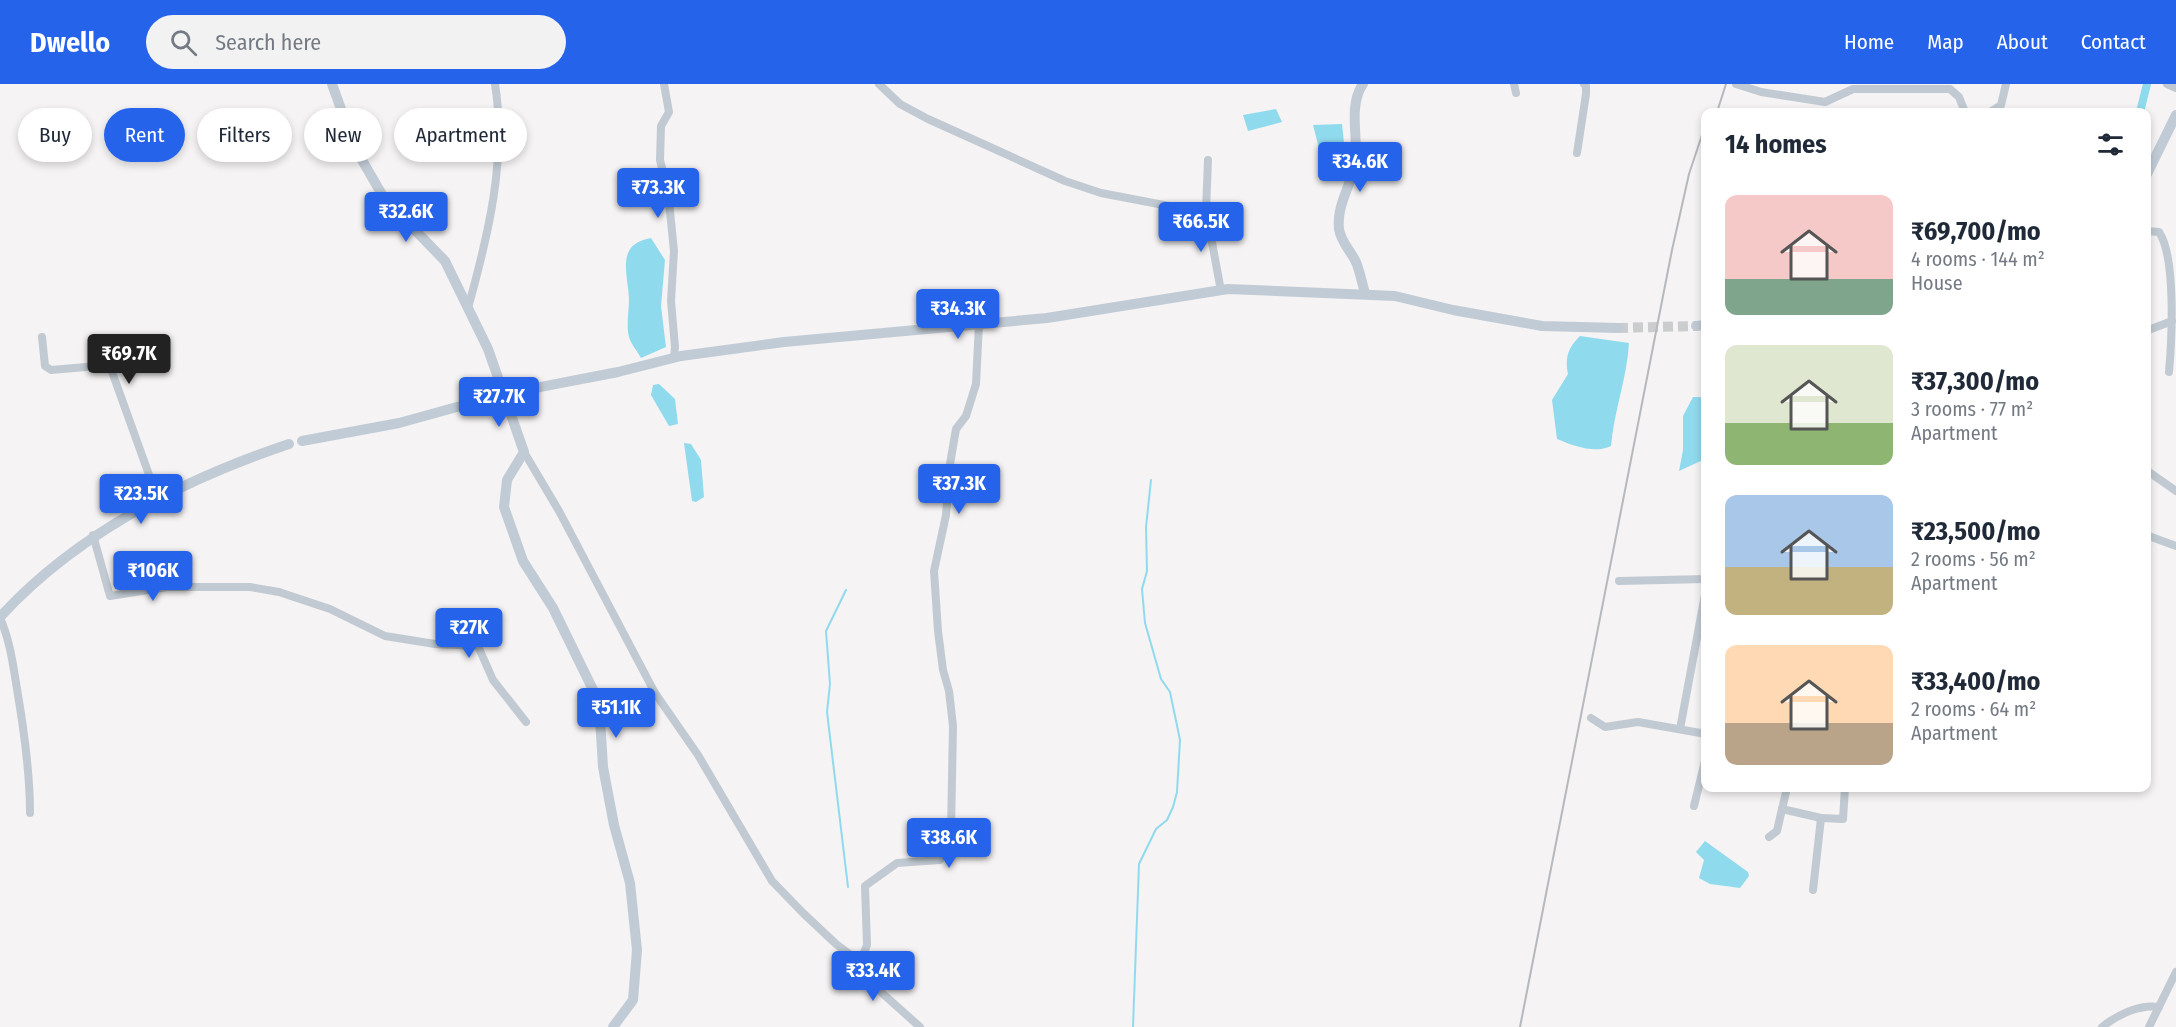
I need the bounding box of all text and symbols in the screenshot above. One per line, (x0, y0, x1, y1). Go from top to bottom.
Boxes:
search box (146, 15, 566, 69)
text: Dwello (30, 26, 110, 59)
icon: search (167, 26, 200, 59)
text: Search here (215, 29, 321, 56)
text: Home (1844, 29, 1894, 55)
text: Map (1927, 29, 1964, 55)
text: About (1997, 29, 2048, 55)
text: Contact (2081, 29, 2146, 55)
chip: Buy (18, 108, 92, 162)
chip: Rent (104, 108, 185, 162)
chip: Filters (197, 108, 292, 162)
chip: New (304, 108, 382, 162)
chip: Apartment (394, 108, 527, 162)
icon: filters (2094, 128, 2127, 161)
text: 14 homes (1725, 129, 1827, 160)
pin: ₹34.6K (1311, 142, 1409, 193)
text: ₹34.6K (1332, 149, 1388, 173)
pin: ₹73.3K (609, 168, 707, 219)
text: ₹73.3K (631, 175, 685, 199)
pin: ₹32.6K (357, 192, 455, 243)
text: ₹32.6K (379, 199, 433, 223)
pin: ₹66.5K (1152, 202, 1250, 253)
text: ₹66.5K (1173, 209, 1229, 233)
text: ₹69,700/mo (1911, 216, 2041, 247)
icon: home (1773, 219, 1845, 291)
text: 4 rooms · 144 m² (1911, 247, 2045, 271)
text: House (1911, 271, 1963, 295)
pin: ₹34.3K (909, 289, 1007, 340)
text: ₹34.3K (930, 296, 986, 320)
pin: ₹69.7K (80, 334, 178, 385)
text: ₹69.7K (101, 341, 157, 365)
text: ₹37,300/mo (1911, 366, 2039, 397)
icon: home (1773, 369, 1845, 441)
pin: ₹27.7K (450, 377, 548, 428)
text: ₹27.7K (473, 384, 525, 408)
text: 3 rooms · 77 m² (1911, 397, 2033, 421)
text: Apartment (1911, 421, 1998, 445)
pin: ₹37.3K (910, 464, 1008, 515)
text: ₹37.3K (932, 471, 986, 495)
pin: ₹23.5K (92, 474, 190, 525)
text: ₹23.5K (114, 481, 168, 505)
text: ₹23,500/mo (1911, 516, 2040, 547)
icon: home (1773, 519, 1845, 591)
text: 2 rooms · 56 m² (1911, 547, 2036, 571)
pin: ₹106K (111, 551, 195, 602)
text: ₹106K (127, 558, 179, 582)
text: Apartment (1911, 571, 1998, 595)
pin: ₹27K (433, 608, 505, 659)
text: ₹27K (449, 615, 489, 639)
text: ₹33,400/mo (1911, 666, 2040, 697)
icon: home (1773, 669, 1845, 741)
pin: ₹51.1K (567, 688, 665, 739)
text: ₹51.1K (591, 695, 641, 719)
text: 2 rooms · 64 m² (1911, 697, 2036, 721)
text: Apartment (1911, 721, 1998, 745)
pin: ₹38.6K (900, 818, 998, 869)
text: ₹38.6K (921, 825, 977, 849)
pin: ₹33.4K (824, 951, 922, 1002)
text: ₹33.4K (846, 958, 900, 982)

